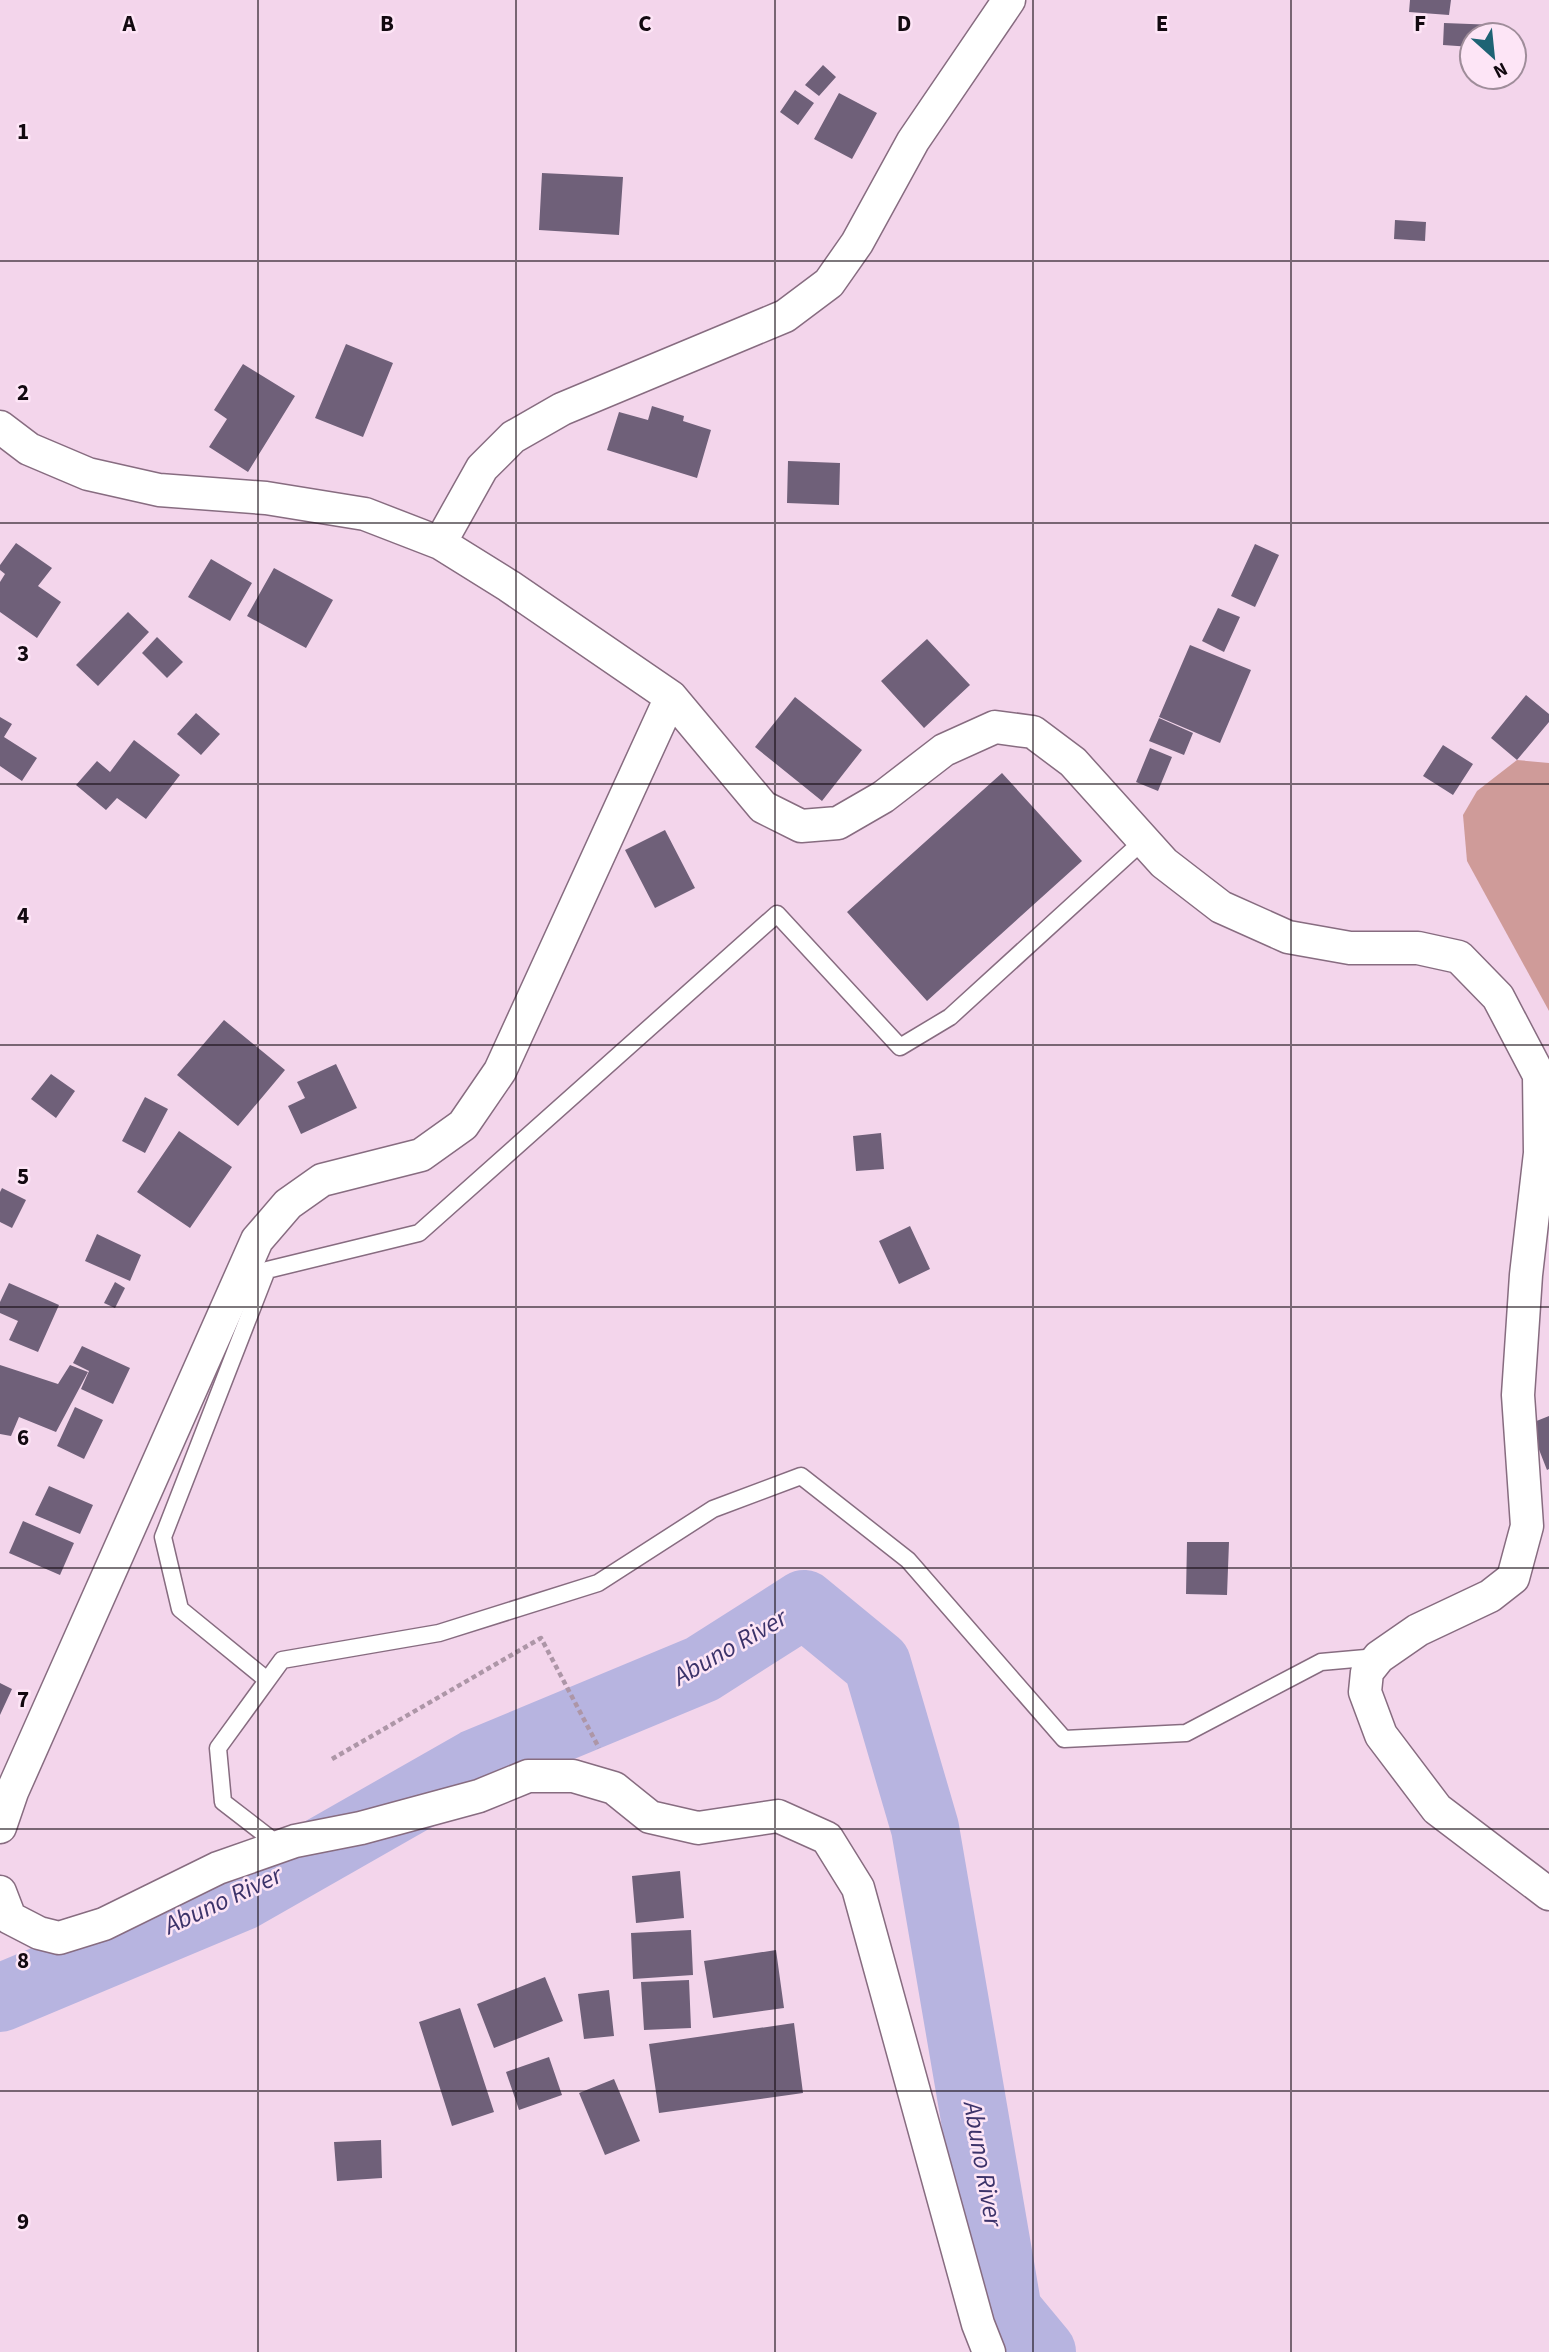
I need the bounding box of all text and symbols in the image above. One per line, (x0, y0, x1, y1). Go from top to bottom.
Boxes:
text: A (121, 7, 136, 40)
text: B (380, 7, 394, 40)
text: C (638, 7, 652, 40)
text: D (897, 7, 911, 40)
text: E (1156, 7, 1168, 40)
text: F (1414, 7, 1426, 40)
north arrow (1458, 21, 1528, 91)
text: N (1488, 55, 1512, 85)
text: 1 (17, 115, 29, 148)
text: 2 (17, 376, 29, 409)
text: 3 (17, 637, 29, 670)
text: 4 (17, 899, 29, 932)
text: 5 (17, 1160, 29, 1193)
text: 6 (17, 1421, 29, 1454)
water label: Abuno River (664, 1599, 795, 1696)
text: 7 (17, 1683, 29, 1716)
water label: Abuno River (156, 1856, 289, 1944)
text: 8 (17, 1944, 29, 1977)
water label: Abuno River (953, 2097, 1012, 2231)
text: 9 (17, 2205, 29, 2238)

